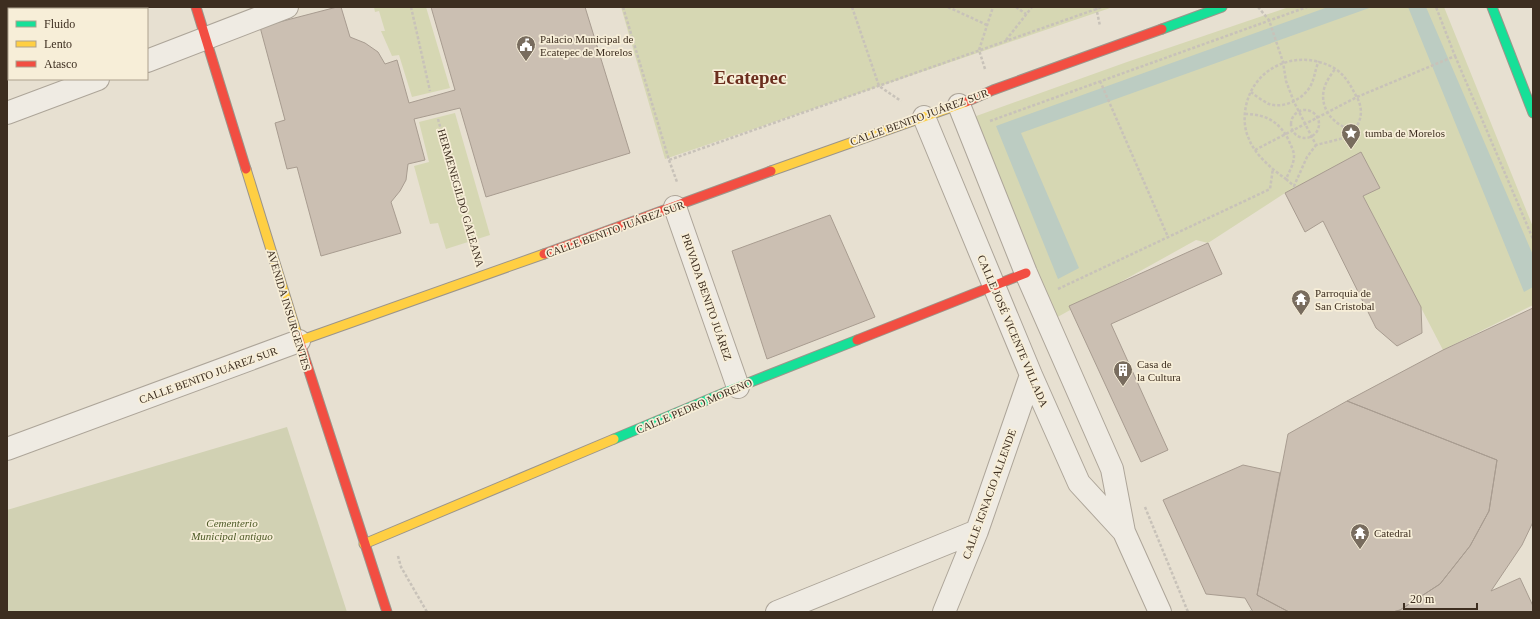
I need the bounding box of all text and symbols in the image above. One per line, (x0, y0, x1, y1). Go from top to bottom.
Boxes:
legend (8, 8, 148, 80)
text: Fluido (44, 17, 75, 31)
place label: Palacio Municipal de Ecatepec de Morelos (540, 33, 634, 58)
public building icon: Palacio Municipal de Ecatepec de Morelos (515, 34, 537, 62)
text: Lento (44, 37, 72, 51)
text: Atasco (44, 57, 77, 71)
district label: Ecatepec (714, 67, 786, 88)
street label: CALLE BENITO JUÁREZ SUR (848, 86, 990, 148)
place icon: tumba de Morelos (1340, 122, 1362, 150)
street label: HERMENEGILDO GALEANA (435, 127, 487, 269)
place label: tumba de Morelos (1365, 127, 1445, 139)
street label: CALLE BENITO JUÁREZ SUR (544, 198, 686, 260)
street label: PRIVADA BENITO JUÁREZ (680, 232, 734, 362)
street label: AVENIDA INSURGENTES (265, 248, 313, 372)
street label: CALLE JOSÉ VICENTE VILLADA (975, 253, 1051, 409)
place label: Parroquia de San Cristobal (1315, 287, 1375, 312)
temple icon: Parroquia de San Cristobal (1290, 288, 1312, 316)
street label: CALLE BENITO JUÁREZ SUR (137, 344, 279, 406)
place label: Casa de la Cultura (1137, 358, 1181, 383)
building icon: Casa de la Cultura (1112, 359, 1134, 387)
street label: CALLE PEDRO MORENO (634, 376, 754, 436)
street label: CALLE IGNACIO ALLENDE (960, 427, 1018, 561)
park label: Cementerio Municipal antiguo (190, 517, 273, 542)
temple icon: Catedral (1349, 522, 1371, 550)
place label: Catedral (1374, 527, 1411, 539)
scale bar (1404, 585, 1477, 611)
text: 20 m (1410, 592, 1435, 606)

